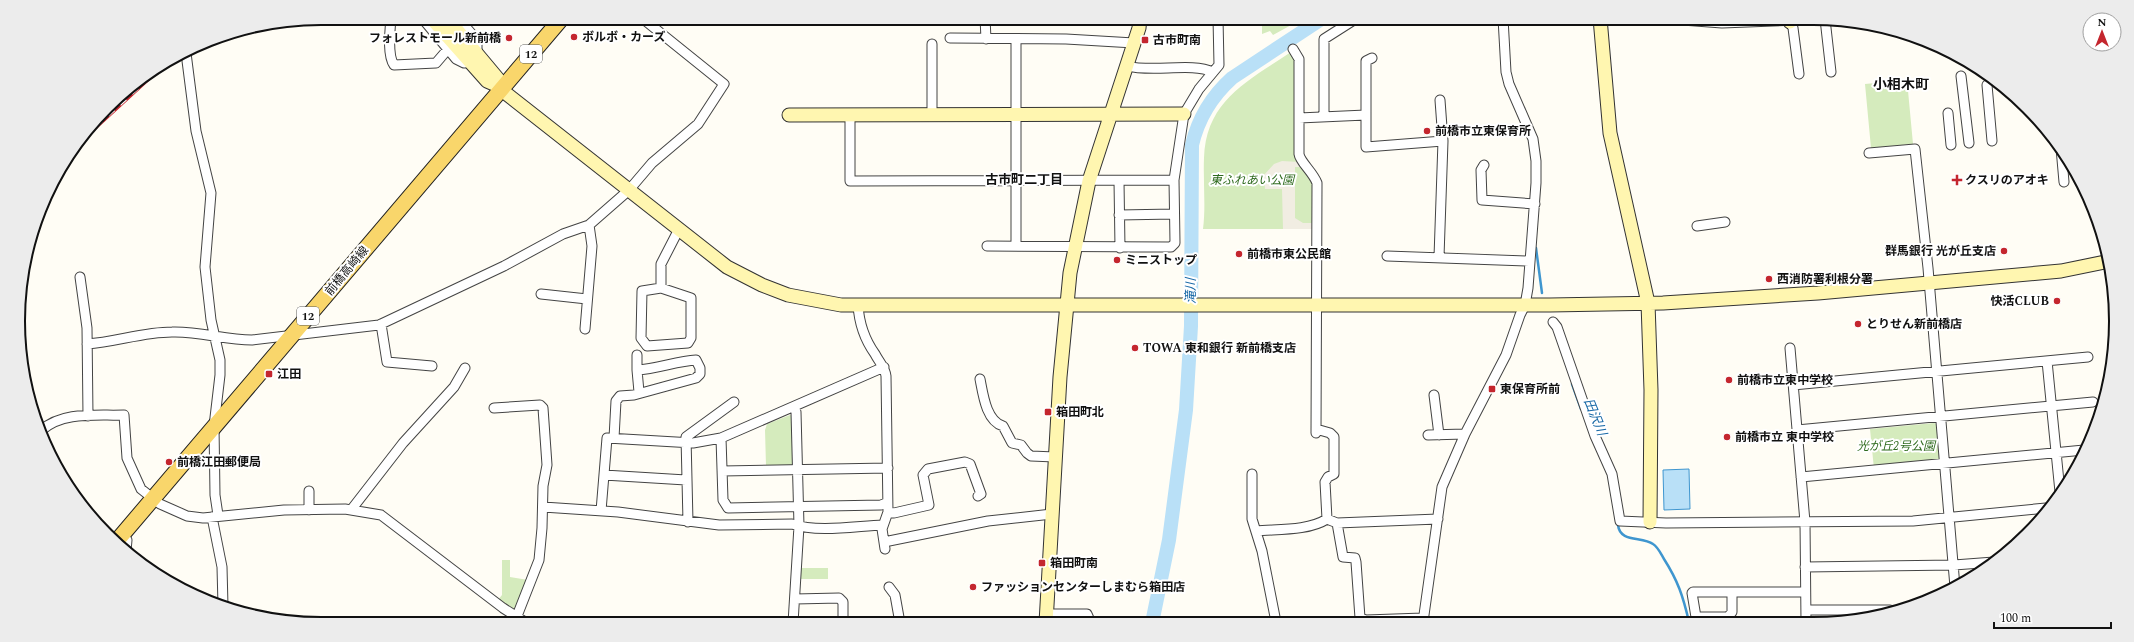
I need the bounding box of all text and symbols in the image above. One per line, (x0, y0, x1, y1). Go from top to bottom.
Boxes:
north arrow (2082, 12, 2122, 52)
text: N (2098, 14, 2107, 31)
place label: ボルボ・カーズ (582, 28, 665, 47)
place label: フォレストモール新前橋 (369, 29, 502, 48)
place label: 古市町南 (1153, 31, 1201, 50)
marker: ボルボ・カーズ (569, 32, 579, 42)
marker: フォレストモール新前橋 (504, 33, 514, 43)
marker: 古市町南 (1140, 35, 1150, 45)
road number: 12 (520, 45, 542, 63)
district label: 小相木町 (1873, 74, 1929, 95)
place label: 前橋市立東保育所 (1435, 122, 1531, 141)
marker: 前橋市立東保育所 (1422, 126, 1432, 136)
district label: 古市町二丁目 (985, 170, 1063, 190)
park label: 東ふれあい公園 (1210, 171, 1296, 190)
place label: クスリのアオキ (1965, 171, 2049, 190)
marker: クスリのアオキ (1952, 175, 1962, 185)
street label: 前橋高崎線 (320, 242, 374, 300)
place label: 群馬銀行 光が丘支店 (1885, 242, 1996, 261)
place label: 前橋市東公民館 (1247, 245, 1331, 264)
marker: 群馬銀行 光が丘支店 (1999, 246, 2009, 256)
marker: 前橋市東公民館 (1234, 249, 1244, 259)
place label: ミニストップ (1125, 251, 1197, 270)
marker: ミニストップ (1112, 255, 1122, 265)
place label: 西消防署利根分署 (1777, 270, 1873, 289)
marker: 西消防署利根分署 (1764, 274, 1774, 284)
water label: 滝川 (1181, 276, 1201, 304)
place label: 快活CLUB (1991, 292, 2050, 311)
marker: 快活CLUB (2052, 296, 2062, 306)
road number: 12 (297, 307, 319, 325)
place label: とりせん新前橋店 (1866, 315, 1962, 334)
marker: とりせん新前橋店 (1853, 319, 1863, 329)
place label: TOWA 東和銀行 新前橋支店 (1143, 339, 1296, 358)
marker: TOWA 東和銀行 新前橋支店 (1130, 343, 1140, 353)
place label: 江田 (277, 365, 301, 384)
marker: 江田 (264, 369, 274, 379)
place label: 前橋市立東中学校 (1737, 371, 1833, 390)
marker: 前橋市立東中学校 (1724, 375, 1734, 385)
place label: 東保育所前 (1500, 380, 1560, 399)
marker: 東保育所前 (1487, 384, 1497, 394)
water label: 田沢川 (1578, 395, 1612, 441)
place label: 箱田町北 (1056, 403, 1104, 422)
marker: 箱田町北 (1043, 407, 1053, 417)
place label: 前橋市立 東中学校 (1735, 428, 1834, 447)
marker: 前橋市立 東中学校 (1722, 432, 1732, 442)
park label: 光が丘2号公園 (1857, 437, 1937, 456)
place label: 前橋江田郵便局 (177, 453, 261, 472)
marker: 前橋江田郵便局 (164, 457, 174, 467)
place label: 箱田町南 (1050, 554, 1098, 573)
marker: 箱田町南 (1037, 558, 1047, 568)
place label: ファッションセンターしまむら箱田店 (981, 578, 1185, 597)
marker: ファッションセンターしまむら箱田店 (968, 582, 978, 592)
scale bar (1994, 604, 2111, 630)
text: 100 m (2000, 609, 2031, 628)

